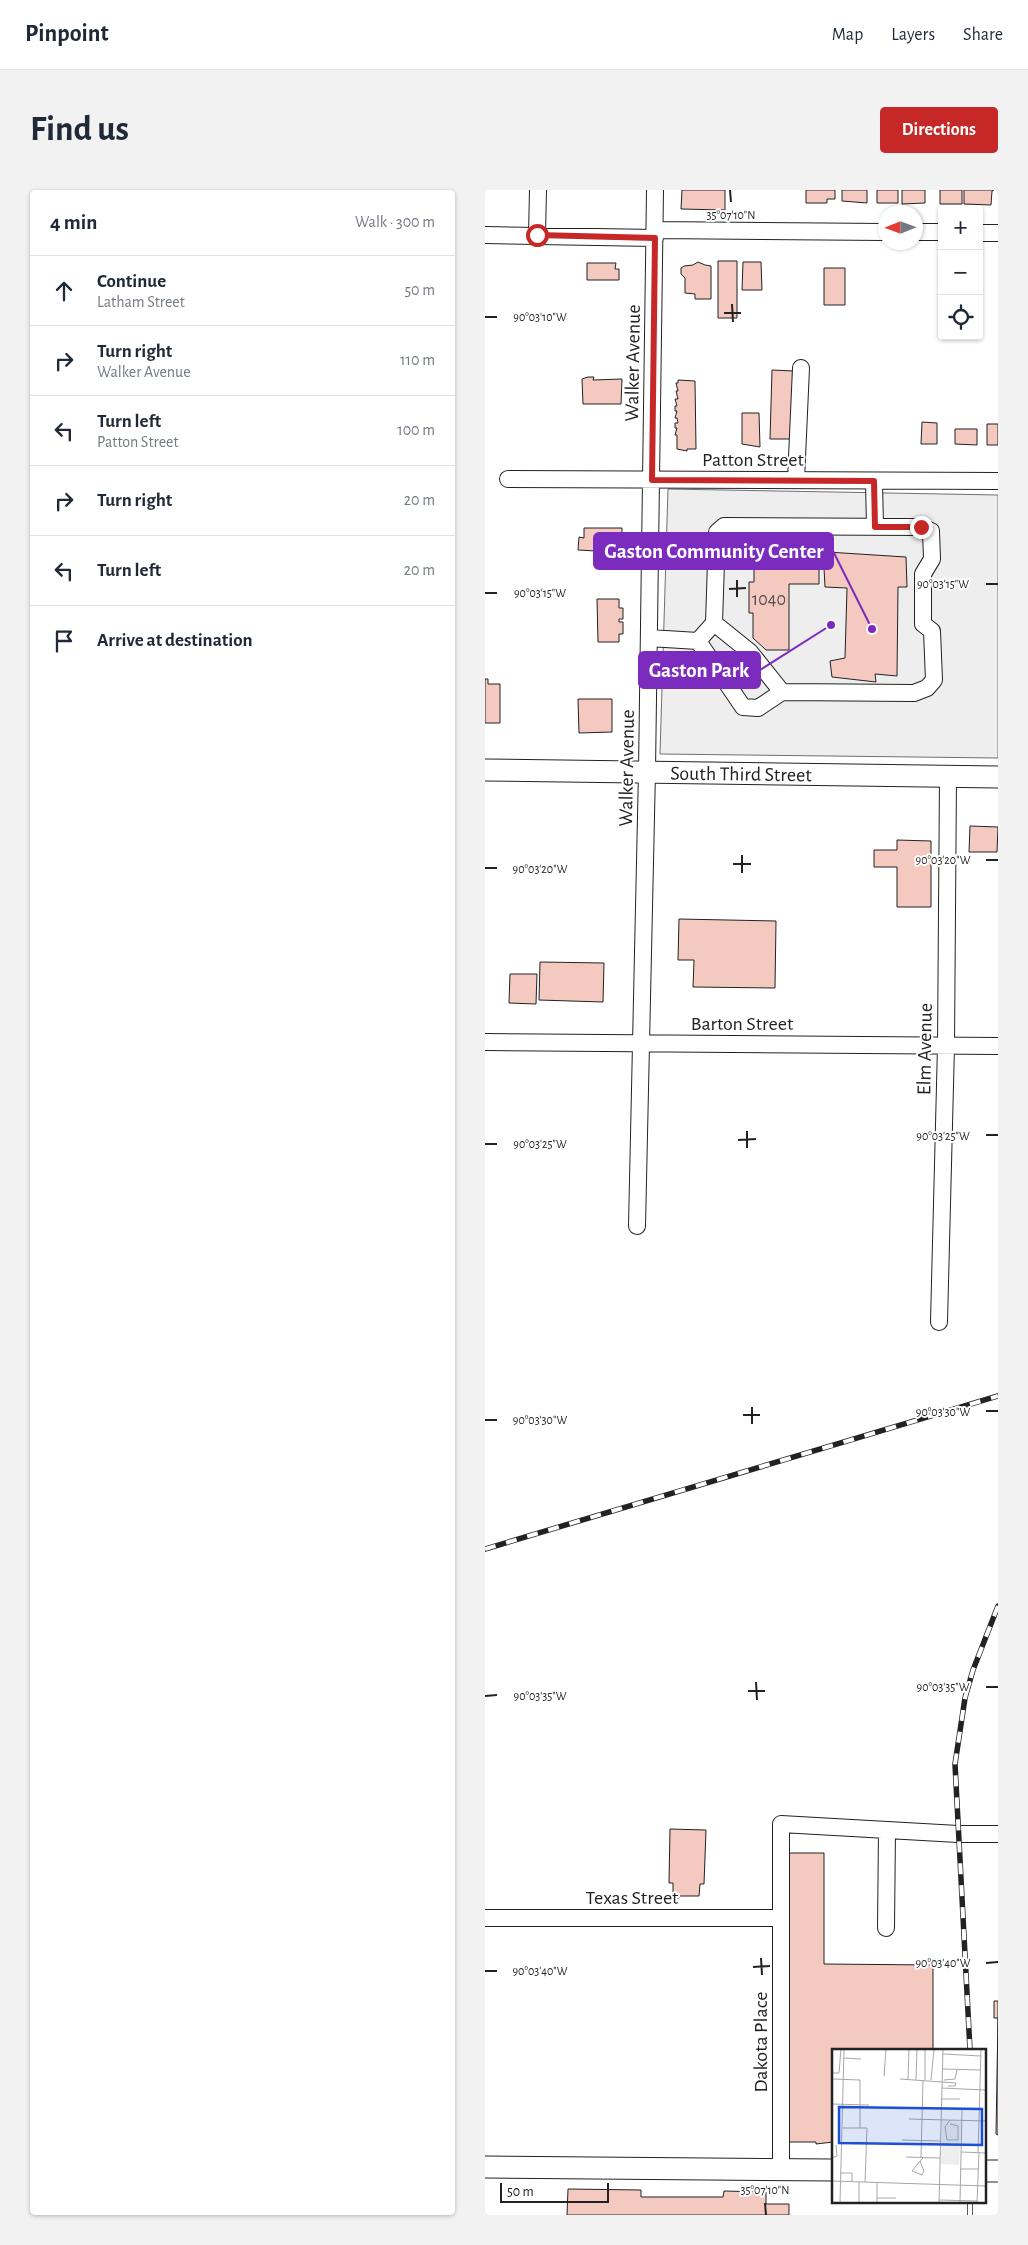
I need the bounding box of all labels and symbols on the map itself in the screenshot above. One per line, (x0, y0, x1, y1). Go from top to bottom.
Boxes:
north arrow (878, 205, 923, 250)
text: 35°07'10"N (707, 209, 755, 221)
route start (526, 224, 549, 247)
street label: Walker Avenue (622, 304, 644, 422)
text: 90°03'10"W (513, 311, 567, 323)
street label: Patton Street (702, 450, 805, 470)
route end (910, 516, 933, 539)
callout: Gaston Community Center (594, 533, 833, 569)
text: Gaston Community Center (604, 541, 824, 562)
text: 90°03'15"W (917, 578, 969, 590)
text: 90°03'15"W (514, 587, 566, 599)
house number: 1040 (752, 591, 786, 609)
callout: Gaston Park (639, 652, 760, 688)
text: Gaston Park (649, 660, 750, 681)
street label: Walker Avenue (616, 709, 638, 827)
street label: South Third Street (670, 764, 812, 785)
text: 90°03'20"W (916, 854, 971, 866)
text: 90°03'20"W (513, 863, 568, 875)
street label: Elm Avenue (914, 1003, 936, 1095)
street label: Barton Street (691, 1014, 794, 1034)
text: 90°03'25"W (916, 1130, 970, 1142)
text: 90°03'25"W (513, 1138, 567, 1150)
text: 90°03'30"W (916, 1406, 970, 1418)
text: 90°03'30"W (513, 1414, 567, 1426)
text: 90°03'35"W (917, 1681, 970, 1693)
text: 90°03'35"W (514, 1690, 567, 1702)
street label: Texas Street (585, 1888, 679, 1908)
text: 90°03'40"W (915, 1957, 971, 1969)
text: 90°03'40"W (512, 1965, 568, 1977)
street label: Dakota Place (751, 1991, 771, 2093)
inset map (832, 2049, 985, 2202)
scale bar (500, 2180, 609, 2203)
text: 35°07'10"N (741, 2184, 789, 2196)

